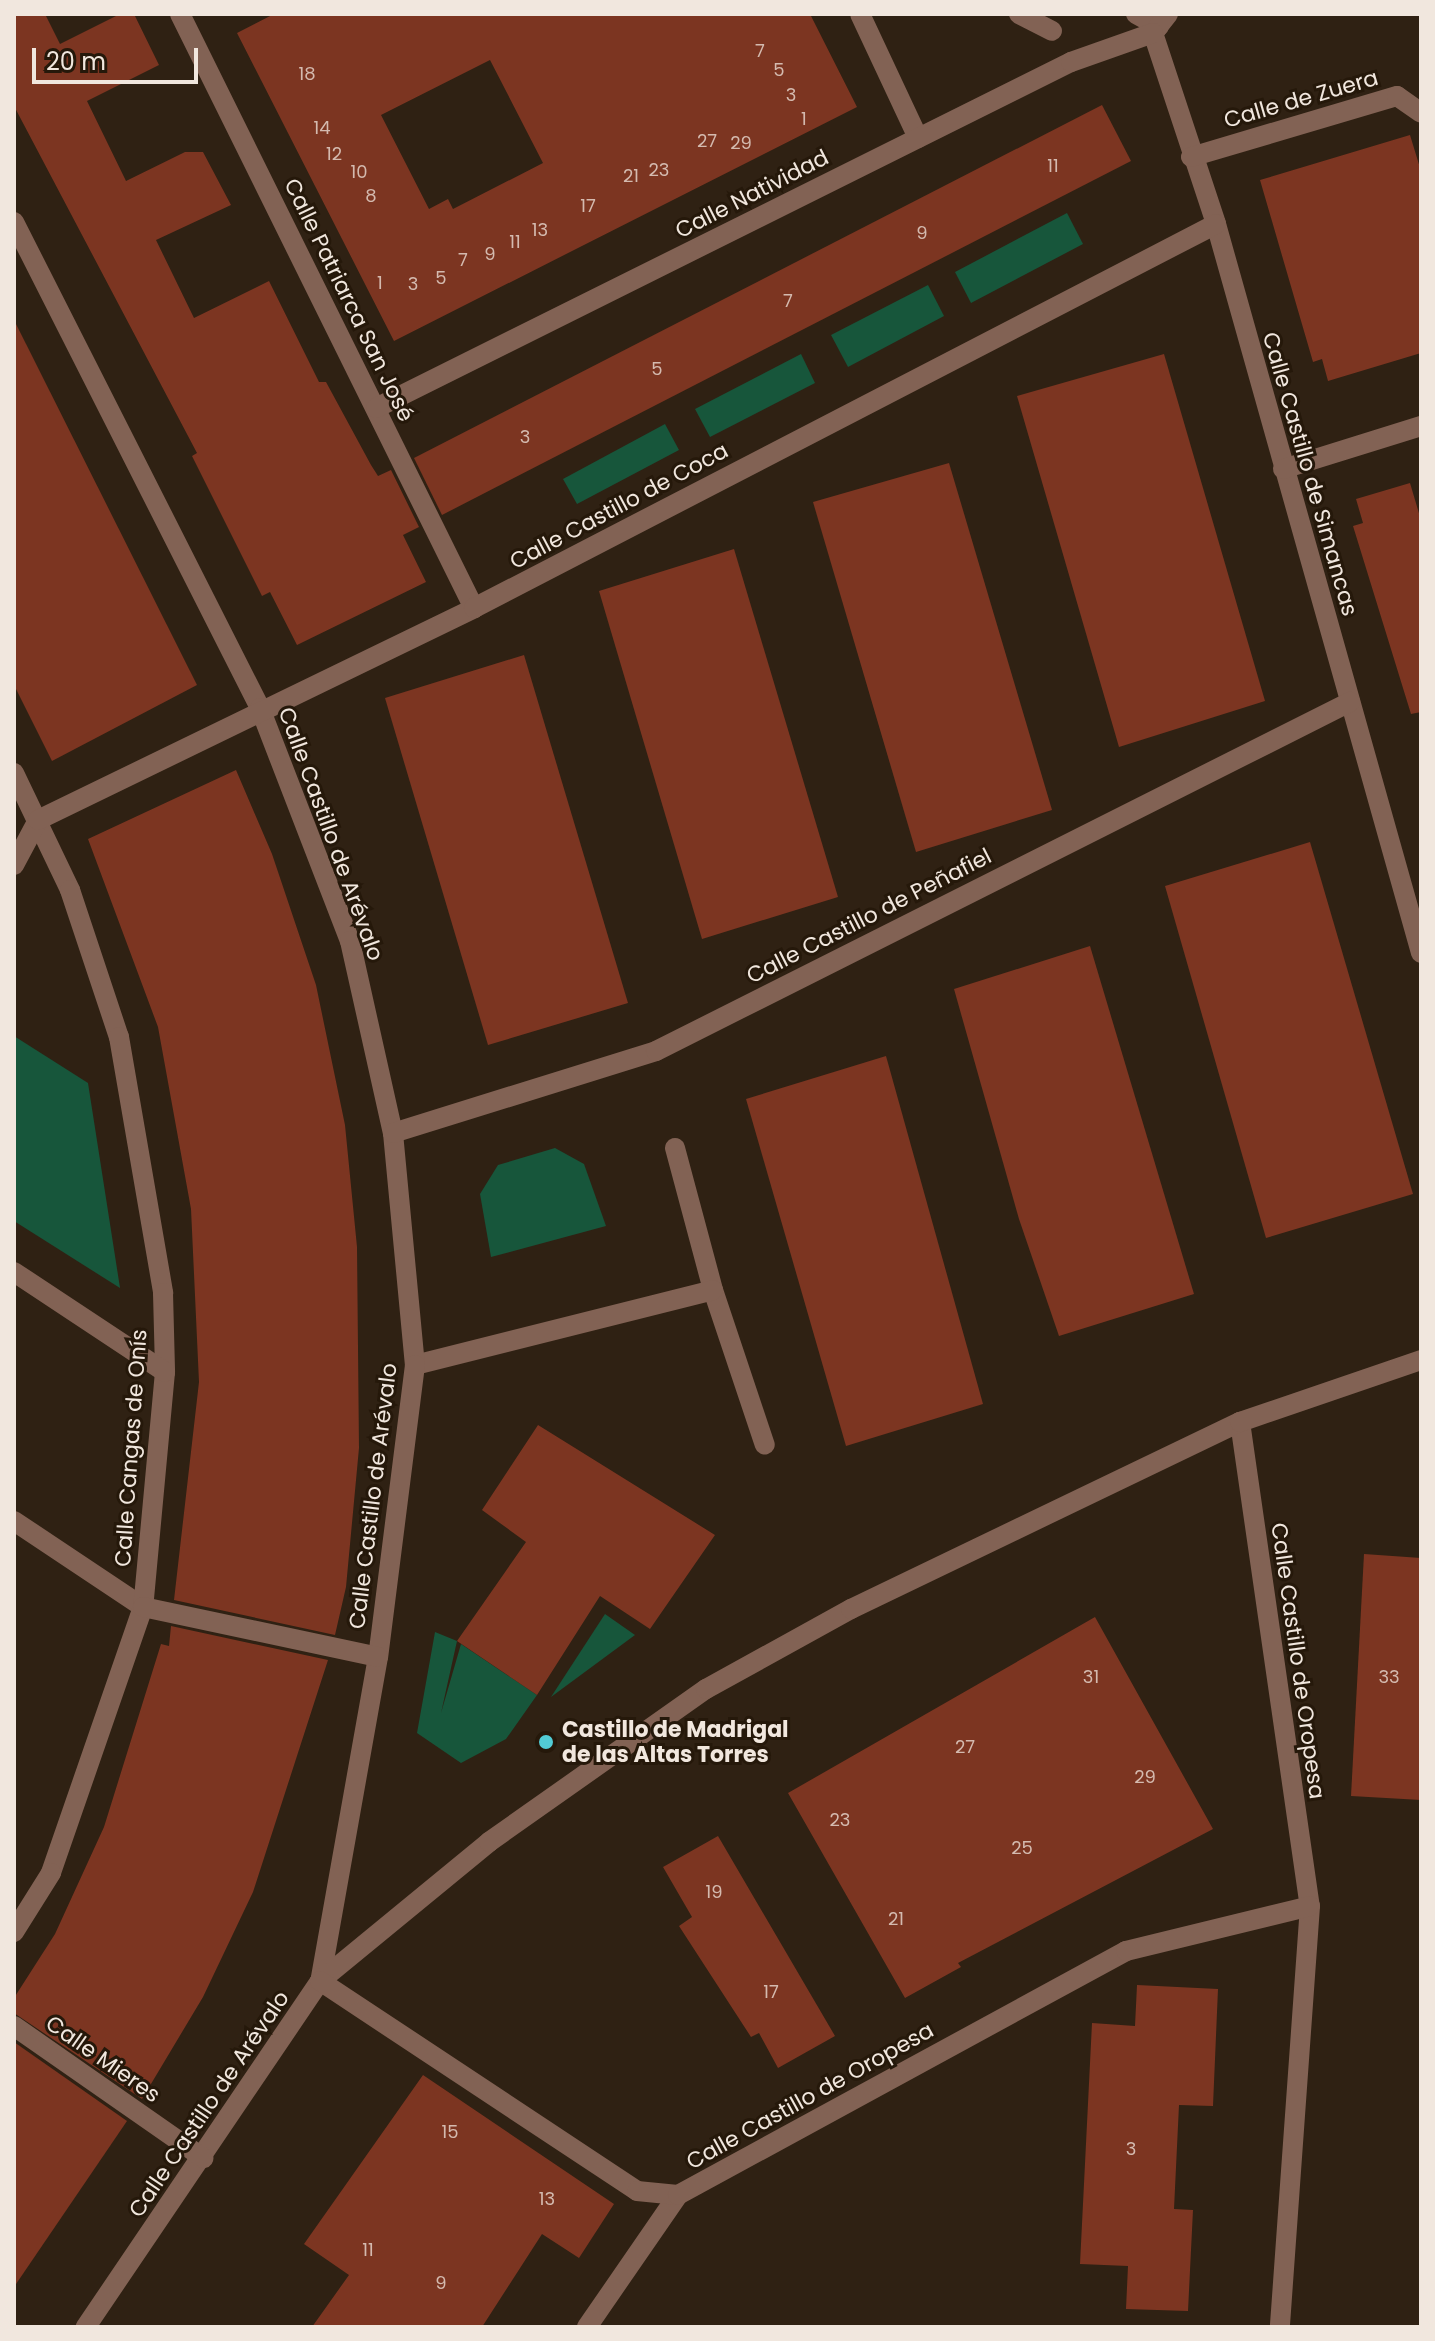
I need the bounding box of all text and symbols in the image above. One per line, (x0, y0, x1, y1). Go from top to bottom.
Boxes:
scale bar (36, 32, 202, 82)
house number: 7 (755, 40, 765, 62)
text: 20 m (46, 45, 106, 78)
house number: 5 (773, 59, 785, 81)
house number: 18 (298, 63, 316, 85)
street label: Calle de Zuera (1221, 64, 1381, 134)
house number: 3 (786, 84, 796, 106)
house number: 1 (801, 108, 807, 130)
house number: 14 (313, 117, 331, 139)
house number: 27 (697, 130, 717, 152)
house number: 29 (730, 132, 752, 154)
house number: 12 (326, 143, 342, 165)
street label: Calle Natividad (671, 144, 833, 244)
house number: 11 (1047, 155, 1059, 177)
house number: 23 (649, 159, 669, 181)
house number: 10 (350, 161, 368, 183)
house number: 21 (623, 165, 639, 187)
street label: Calle Patriarca San José (279, 174, 419, 426)
house number: 8 (365, 185, 377, 207)
house number: 17 (580, 195, 596, 217)
house number: 13 (532, 219, 548, 241)
house number: 9 (916, 222, 928, 244)
house number: 11 (509, 231, 521, 253)
house number: 9 (484, 243, 496, 265)
house number: 7 (458, 249, 468, 271)
house number: 5 (435, 267, 447, 289)
house number: 1 (377, 272, 383, 294)
house number: 3 (408, 273, 418, 295)
house number: 7 (783, 290, 793, 312)
street label: Calle Castillo de Simancas (1257, 329, 1363, 619)
house number: 5 (651, 358, 663, 380)
house number: 3 (520, 426, 530, 448)
street label: Calle Castillo de Coca (505, 437, 733, 575)
street label: Calle Castillo de Arévalo (273, 704, 389, 964)
street label: Calle Castillo de Peñafiel (742, 843, 996, 989)
street label: Calle Cangas de Onís (110, 1328, 152, 1568)
street label: Calle Castillo de Arévalo (344, 1362, 402, 1630)
street label: Calle Castillo de Oropesa (1266, 1521, 1330, 1801)
house number: 31 (1083, 1666, 1099, 1688)
house number: 33 (1378, 1666, 1400, 1688)
place label: Castillo de Madrigal de las Altas Torres (562, 1716, 789, 1768)
marker: Castillo de Madrigal de las Altas Torres (537, 1733, 555, 1751)
house number: 27 (955, 1736, 975, 1758)
house number: 29 (1134, 1766, 1156, 1788)
house number: 23 (830, 1809, 850, 1831)
house number: 25 (1011, 1837, 1033, 1859)
house number: 19 (705, 1881, 723, 1903)
house number: 21 (888, 1908, 904, 1930)
house number: 17 (763, 1981, 779, 2003)
street label: Calle Castillo de Arévalo (123, 1986, 295, 2222)
street label: Calle Mieres (41, 2010, 165, 2108)
street label: Calle Castillo de Oropesa (682, 2017, 938, 2175)
house number: 15 (441, 2121, 459, 2143)
house number: 3 (1126, 2138, 1136, 2160)
house number: 13 (539, 2188, 555, 2210)
house number: 11 (362, 2239, 374, 2261)
house number: 9 (435, 2272, 447, 2294)

